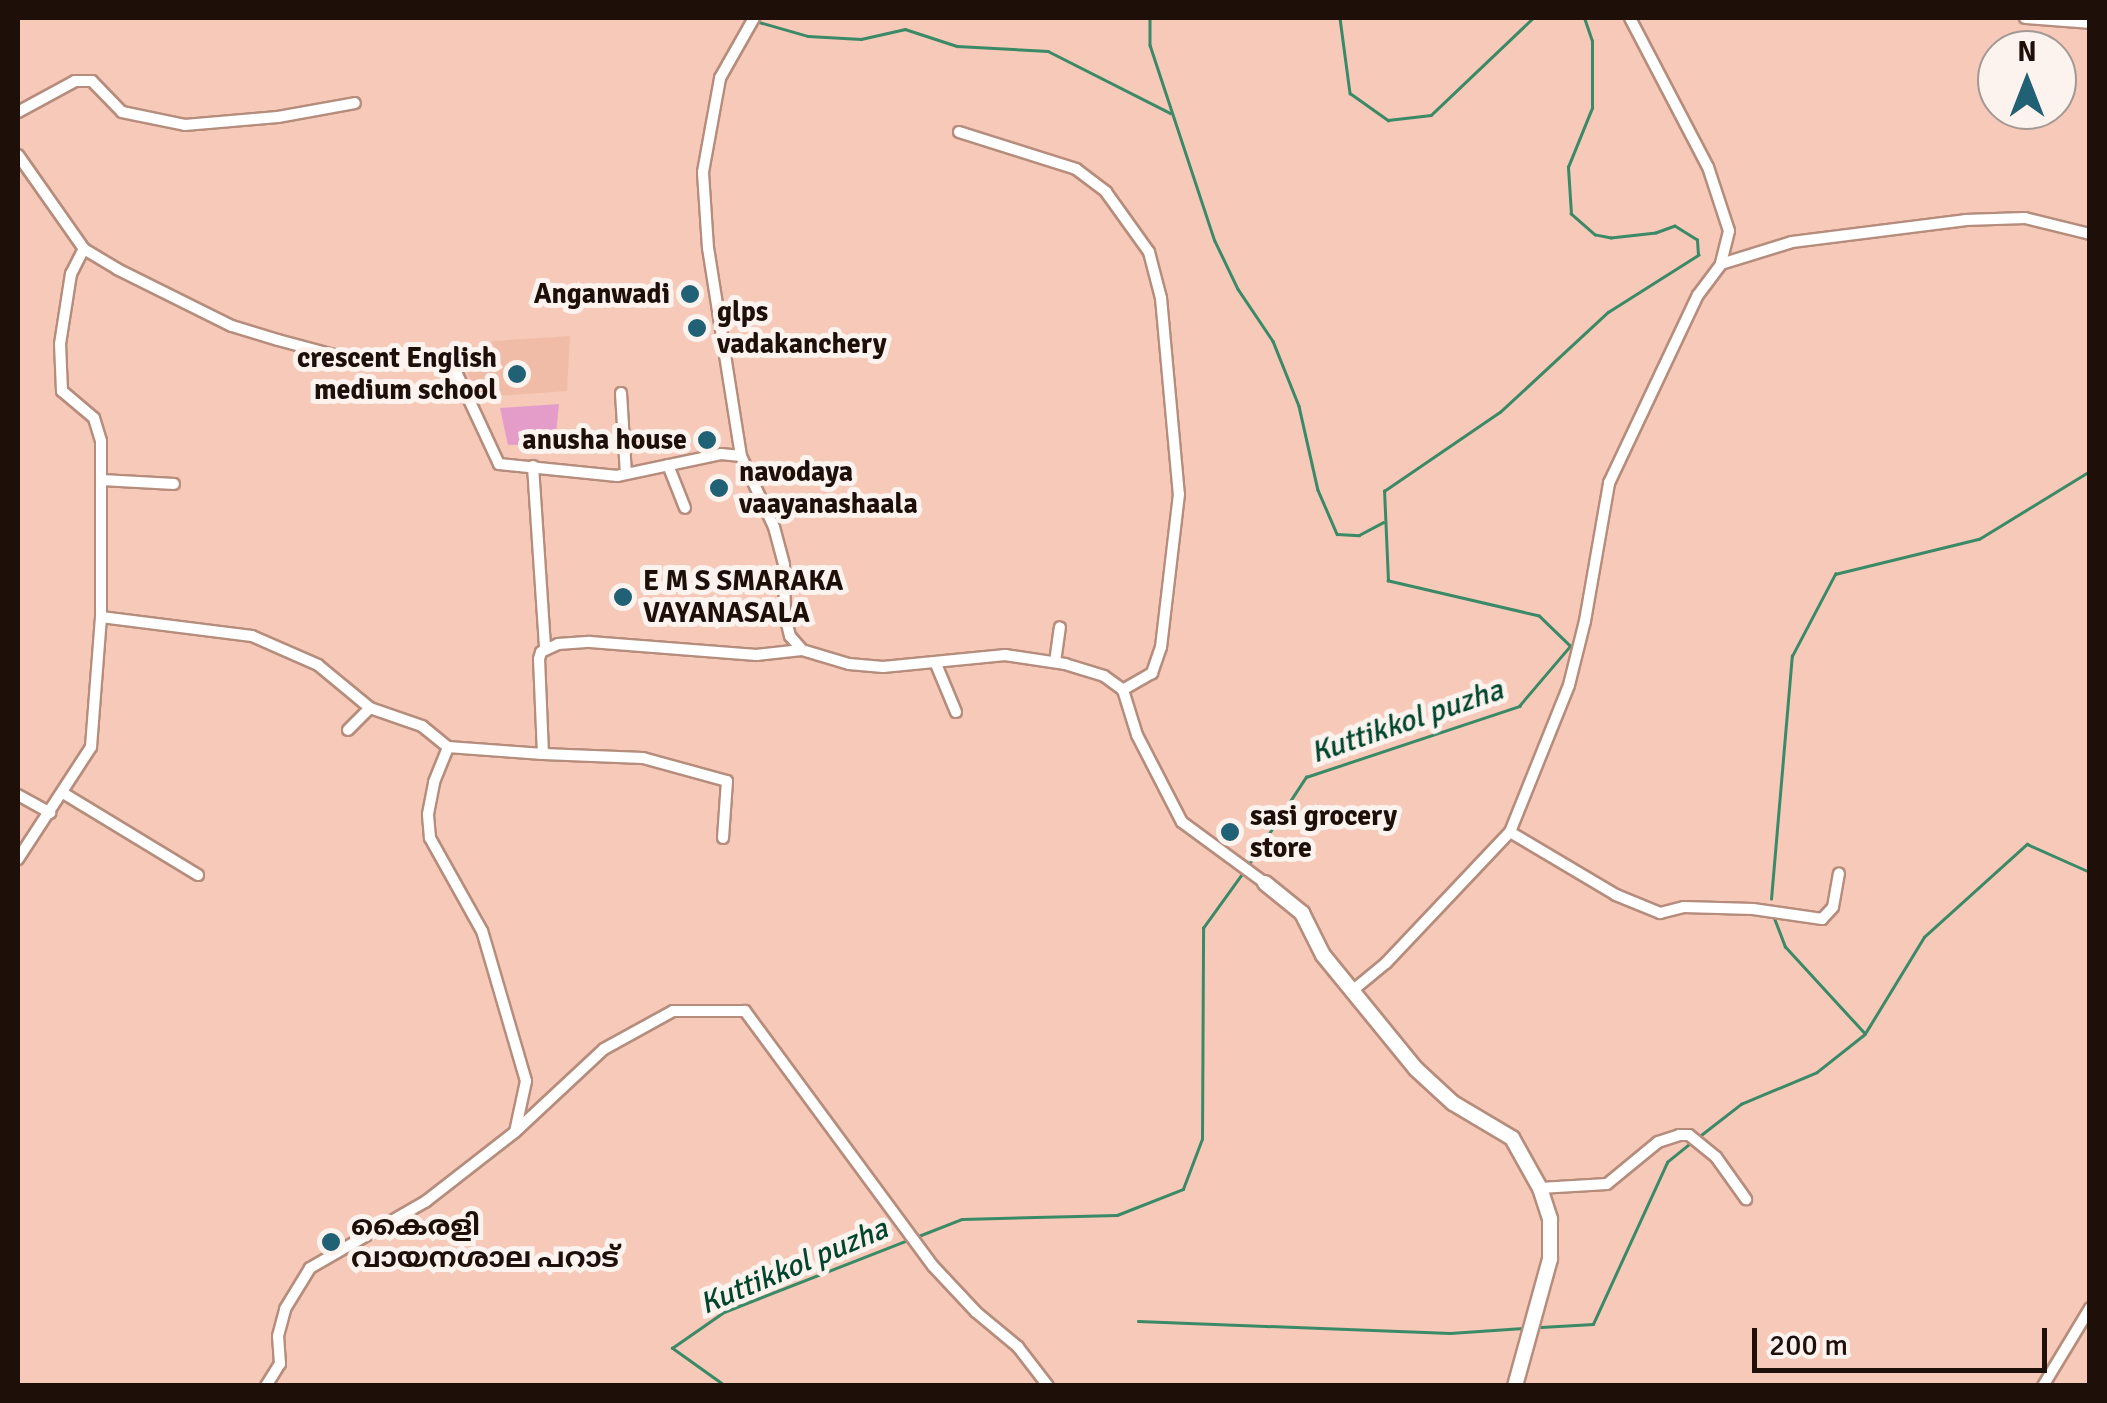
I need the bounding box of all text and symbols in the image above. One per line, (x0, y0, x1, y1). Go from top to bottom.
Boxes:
north arrow (1977, 30, 2077, 130)
text: N (2017, 35, 2037, 69)
place label: Anganwadi (534, 277, 670, 311)
marker: Anganwadi (679, 283, 701, 305)
place label: glps vadakanchery (717, 295, 887, 361)
marker: glps vadakanchery (686, 317, 708, 339)
place label: crescent English medium school (297, 341, 497, 407)
marker: crescent English medium school (506, 363, 528, 385)
place label: anusha house (522, 423, 687, 457)
marker: anusha house (696, 429, 718, 451)
place label: navodaya vaayanashaala (739, 455, 918, 521)
marker: navodaya vaayanashaala (708, 477, 730, 499)
place label: E M S SMARAKA VAYANASALA (643, 564, 843, 630)
marker: E M S SMARAKA VAYANASALA (612, 586, 634, 608)
water label: Kuttikkol puzha (1306, 672, 1508, 772)
place label: sasi grocery store (1250, 799, 1397, 865)
marker: sasi grocery store (1219, 821, 1241, 843)
place label: കൈരളി വായനശാല പറാട് (351, 1209, 619, 1275)
water label: Kuttikkol puzha (695, 1211, 893, 1323)
marker: കൈരളി വായനശാല പറാട് (320, 1231, 342, 1253)
scale bar (1757, 1308, 2052, 1370)
text: 200 m (1769, 1327, 1848, 1364)

